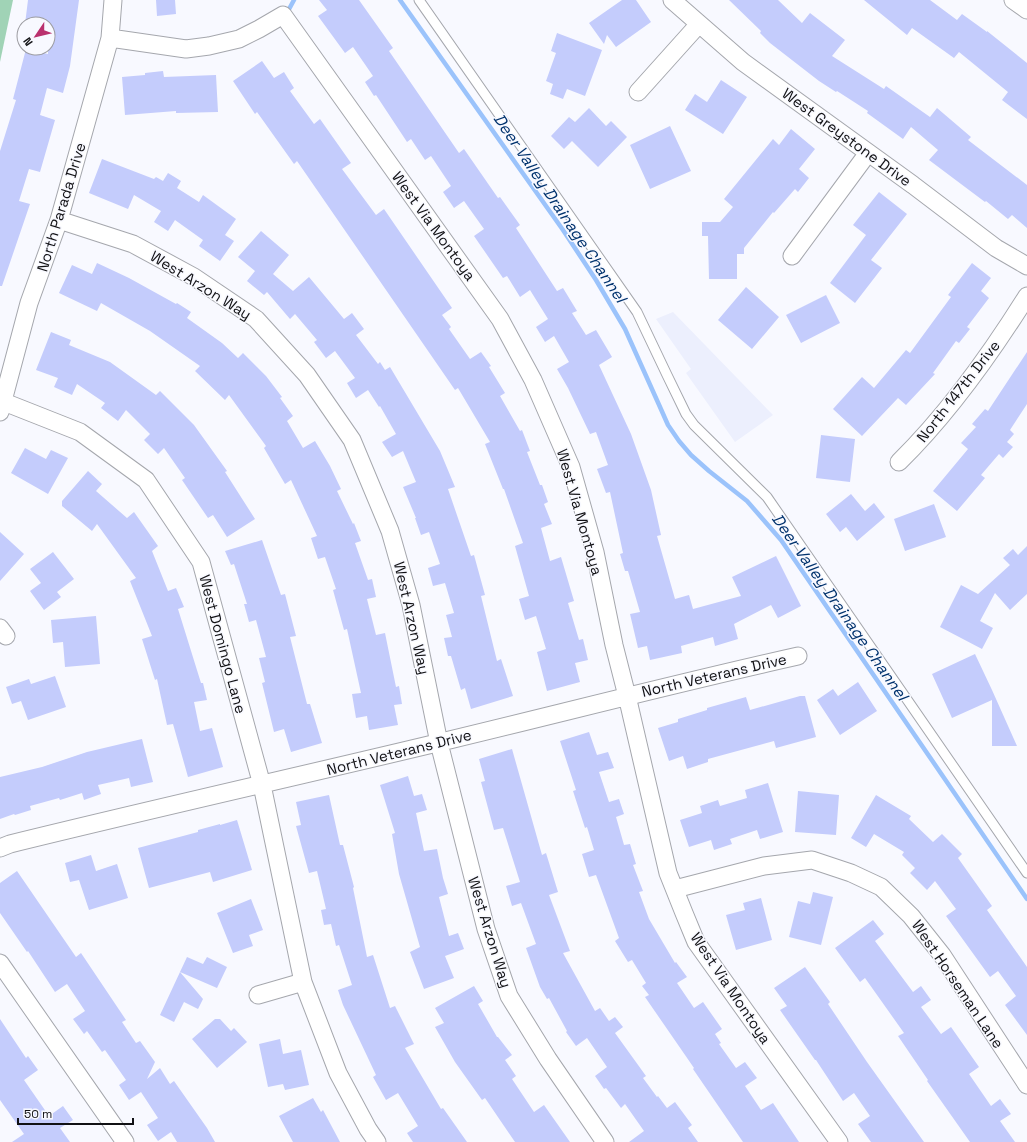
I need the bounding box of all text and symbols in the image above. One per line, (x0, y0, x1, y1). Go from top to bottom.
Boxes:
north arrow (16, 16, 56, 56)
text: N (20, 35, 36, 49)
street label: West Greystone Drive (779, 84, 915, 190)
water label: Deer Valley Drainage Channel (489, 109, 632, 308)
street label: North Parada Drive (32, 140, 90, 274)
street label: West Via Montoya (388, 168, 480, 285)
street label: West Arzon Way (147, 246, 255, 324)
street label: North 147th Drive (912, 336, 1004, 446)
street label: West Via Montoya (553, 447, 607, 578)
water label: Deer Valley Drainage Channel (767, 509, 914, 706)
street label: West Arzon Way (390, 560, 434, 676)
street label: West Domingo Lane (195, 573, 251, 716)
street label: North Veterans Drive (640, 649, 789, 701)
street label: North Veterans Drive (325, 725, 473, 779)
street label: West Arzon Way (464, 874, 516, 990)
street label: West Horseman Lane (908, 916, 1008, 1052)
street label: West Via Montoya (687, 929, 776, 1048)
scale bar (18, 1100, 133, 1126)
text: 50 m (24, 1106, 52, 1122)

